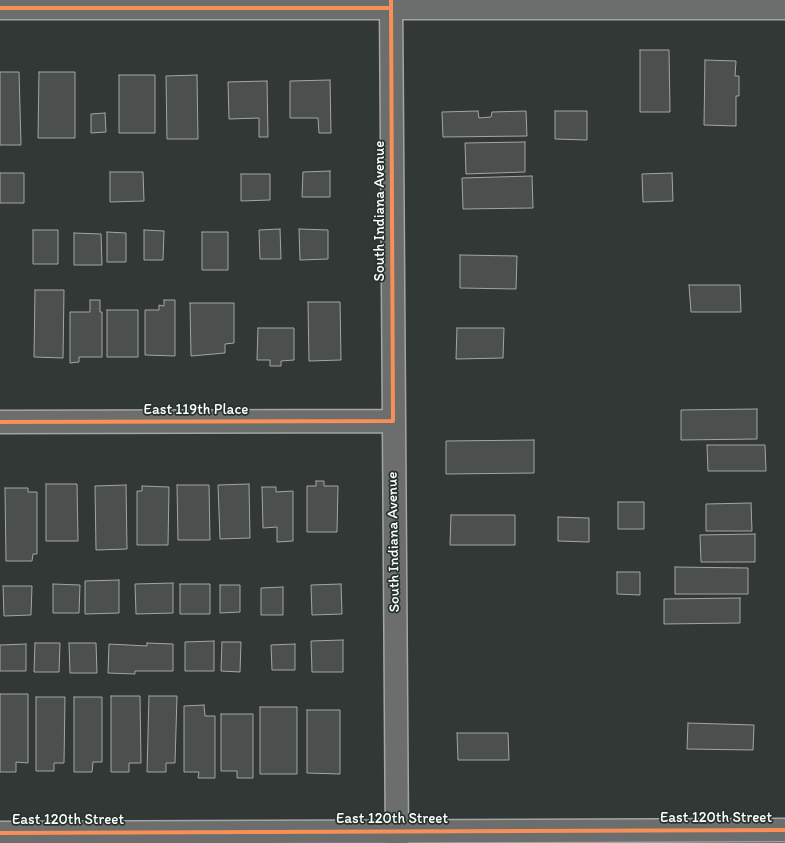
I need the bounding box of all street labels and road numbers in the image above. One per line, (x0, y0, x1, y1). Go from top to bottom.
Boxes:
street label: South Indiana Avenue (371, 141, 389, 281)
street label: East 119th Place (144, 401, 248, 419)
street label: South Indiana Avenue (384, 471, 404, 613)
street label: East 120th Street (660, 809, 772, 827)
street label: East 120th Street (336, 810, 448, 828)
street label: East 120th Street (12, 811, 124, 829)

